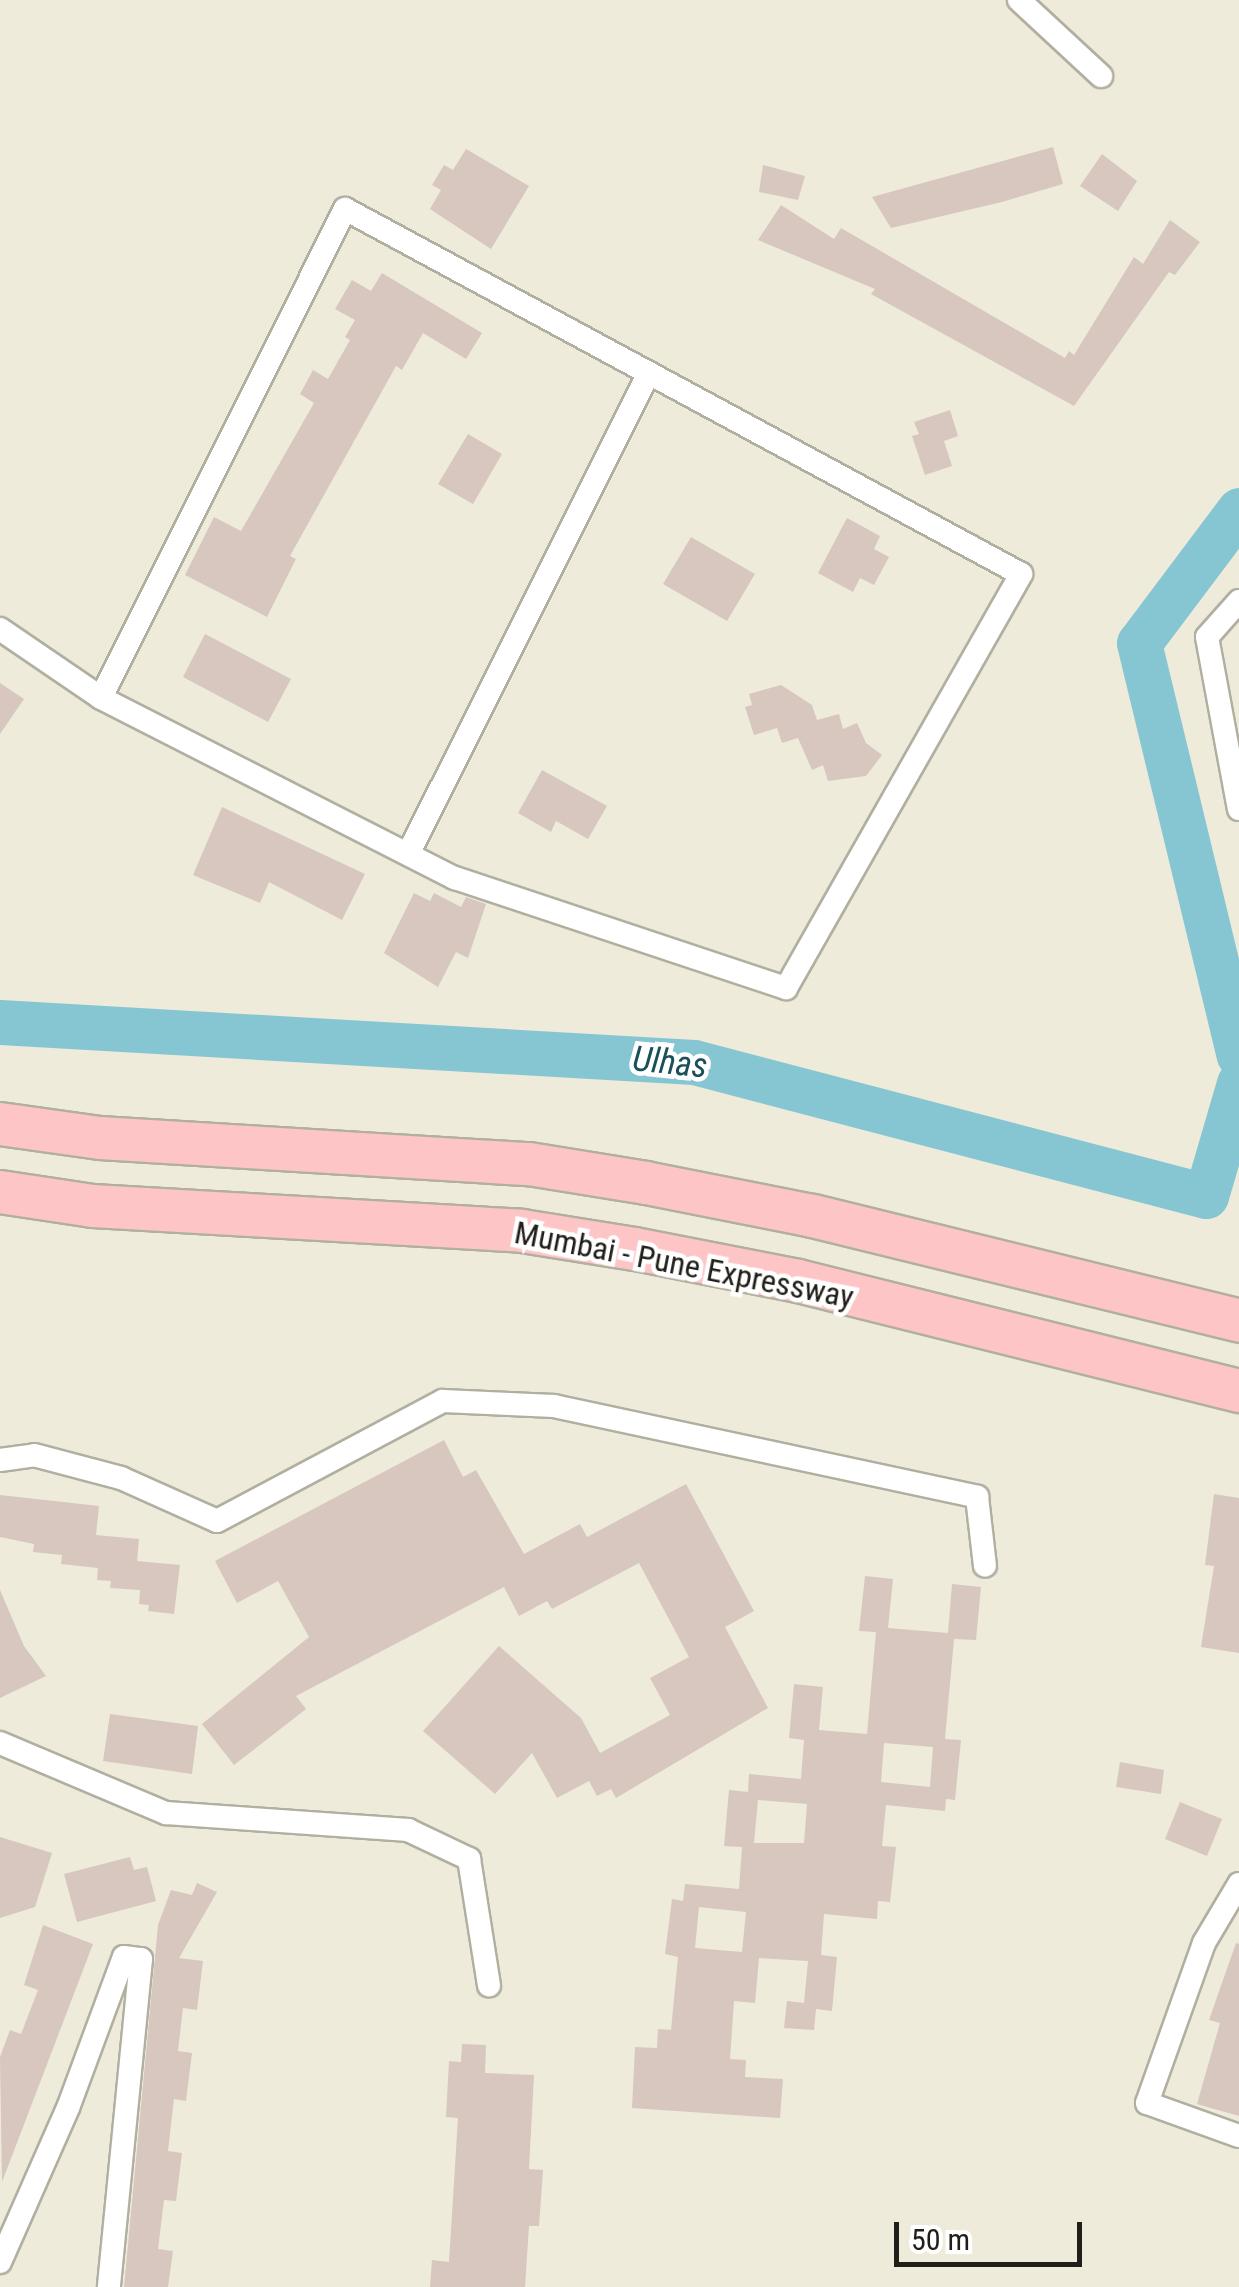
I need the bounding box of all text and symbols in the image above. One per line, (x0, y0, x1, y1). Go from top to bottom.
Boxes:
water label: Ulhas (631, 1038, 709, 1088)
street label: Mumbai - Pune Expressway (511, 1213, 857, 1317)
scale bar (899, 2202, 1086, 2264)
text: 50 m (911, 2222, 970, 2257)

